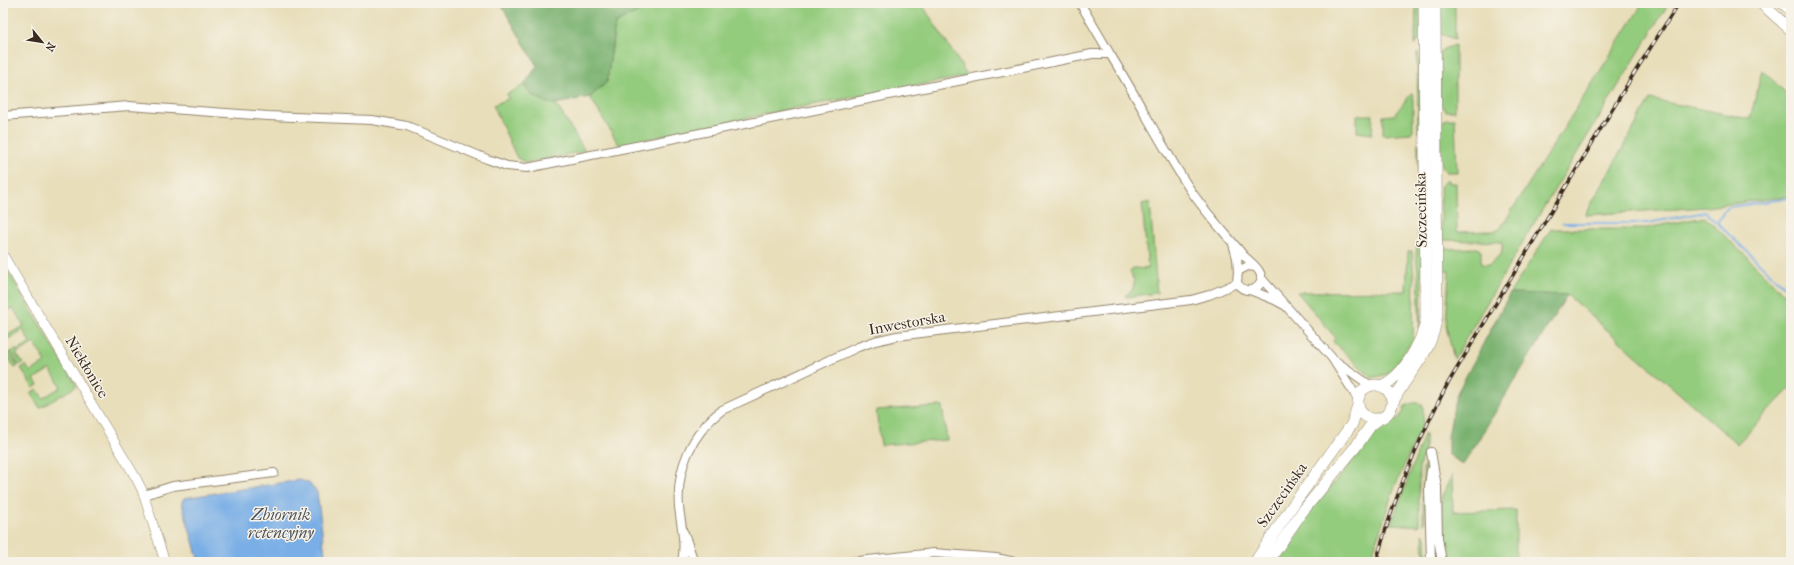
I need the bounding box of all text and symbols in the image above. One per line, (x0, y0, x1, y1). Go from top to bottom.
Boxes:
north arrow (22, 22, 62, 62)
text: N (42, 40, 58, 54)
street label: Szczecińska (1411, 171, 1431, 248)
street label: Inwestorska (867, 307, 948, 339)
street label: Niekłonice (61, 333, 113, 402)
street label: Szczecińska (1253, 458, 1311, 531)
water label: Zbiornik retencyjny (248, 505, 314, 542)

